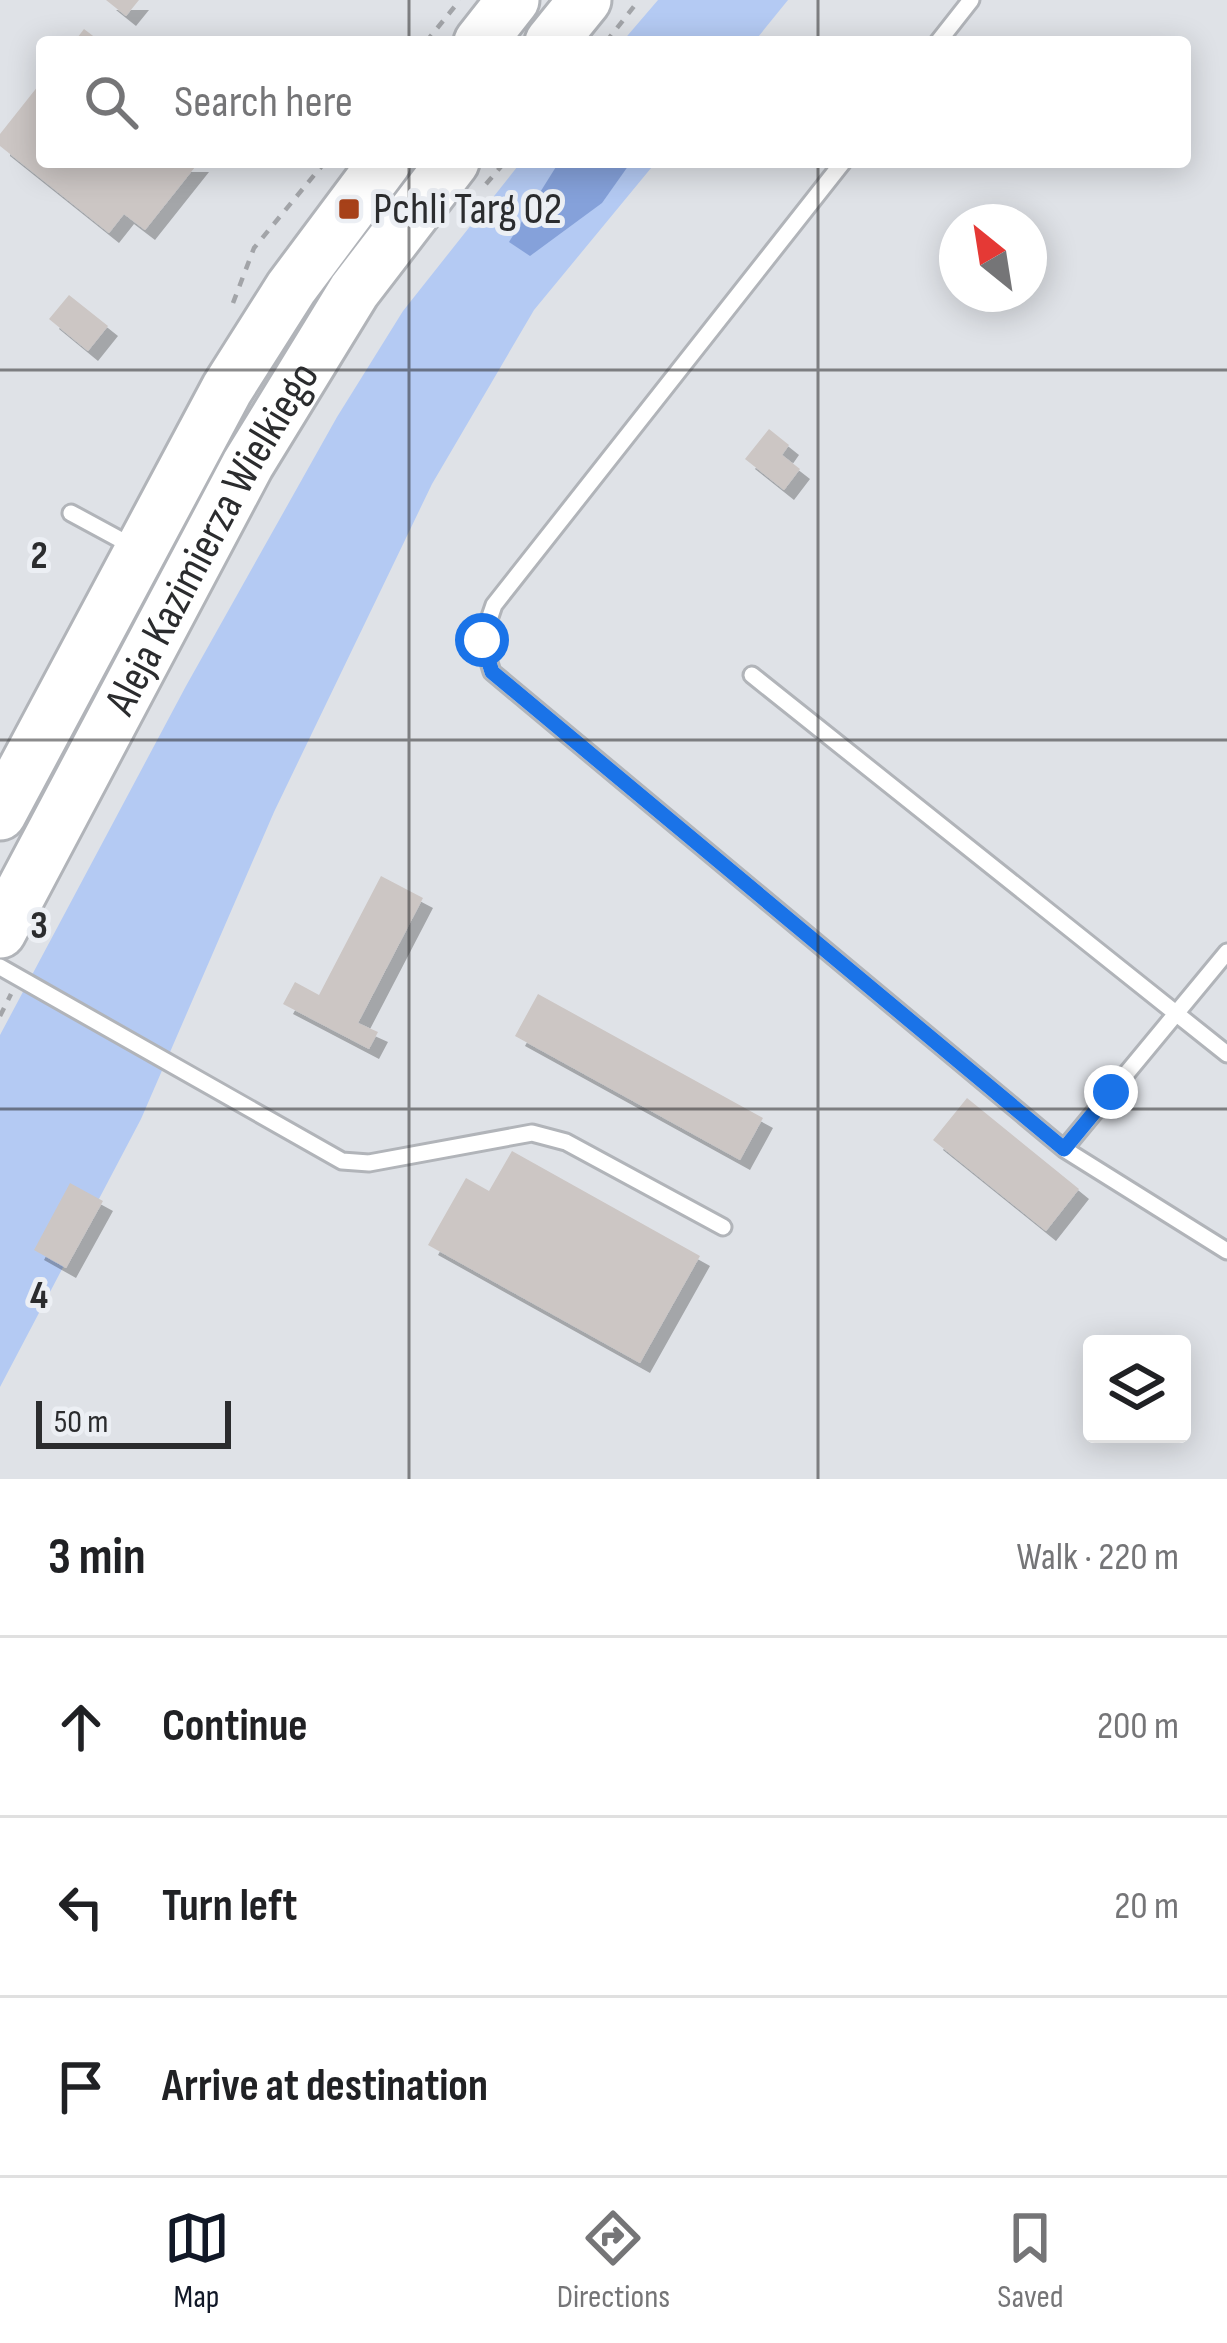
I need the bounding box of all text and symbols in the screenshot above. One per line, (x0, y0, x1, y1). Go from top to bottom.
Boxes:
search box (36, 36, 1191, 168)
icon: search (78, 69, 144, 135)
text: Search here (174, 75, 353, 130)
place label: Pchli Targ 02 (373, 182, 562, 237)
marker: Pchli Targ 02 (336, 196, 362, 222)
north arrow (939, 204, 1047, 312)
street label: Aleja Kazimierza Wielkiego (92, 352, 331, 725)
text: 2 (30, 533, 48, 580)
route start (455, 613, 509, 667)
text: 3 (30, 903, 48, 950)
route end (1084, 1065, 1138, 1119)
text: 4 (30, 1273, 48, 1320)
map controls (1083, 1335, 1191, 1443)
button: layers (1083, 1335, 1191, 1443)
scale bar (36, 1395, 231, 1448)
text: 50 m (54, 1402, 108, 1442)
text: 3 min (48, 1527, 146, 1588)
text: Walk · 220 m (1017, 1534, 1179, 1581)
icon: ahead (48, 1694, 114, 1760)
text: Continue (162, 1699, 308, 1754)
text: 200 m (1097, 1703, 1179, 1750)
icon: left (48, 1874, 114, 1940)
text: Turn left (162, 1879, 297, 1934)
text: 20 m (1114, 1883, 1179, 1930)
icon: arrive (48, 2054, 114, 2120)
text: Arrive at destination (162, 2059, 488, 2114)
tab: Map (164, 2205, 230, 2317)
tab: Directions (557, 2205, 670, 2317)
tab: Saved (997, 2205, 1063, 2317)

